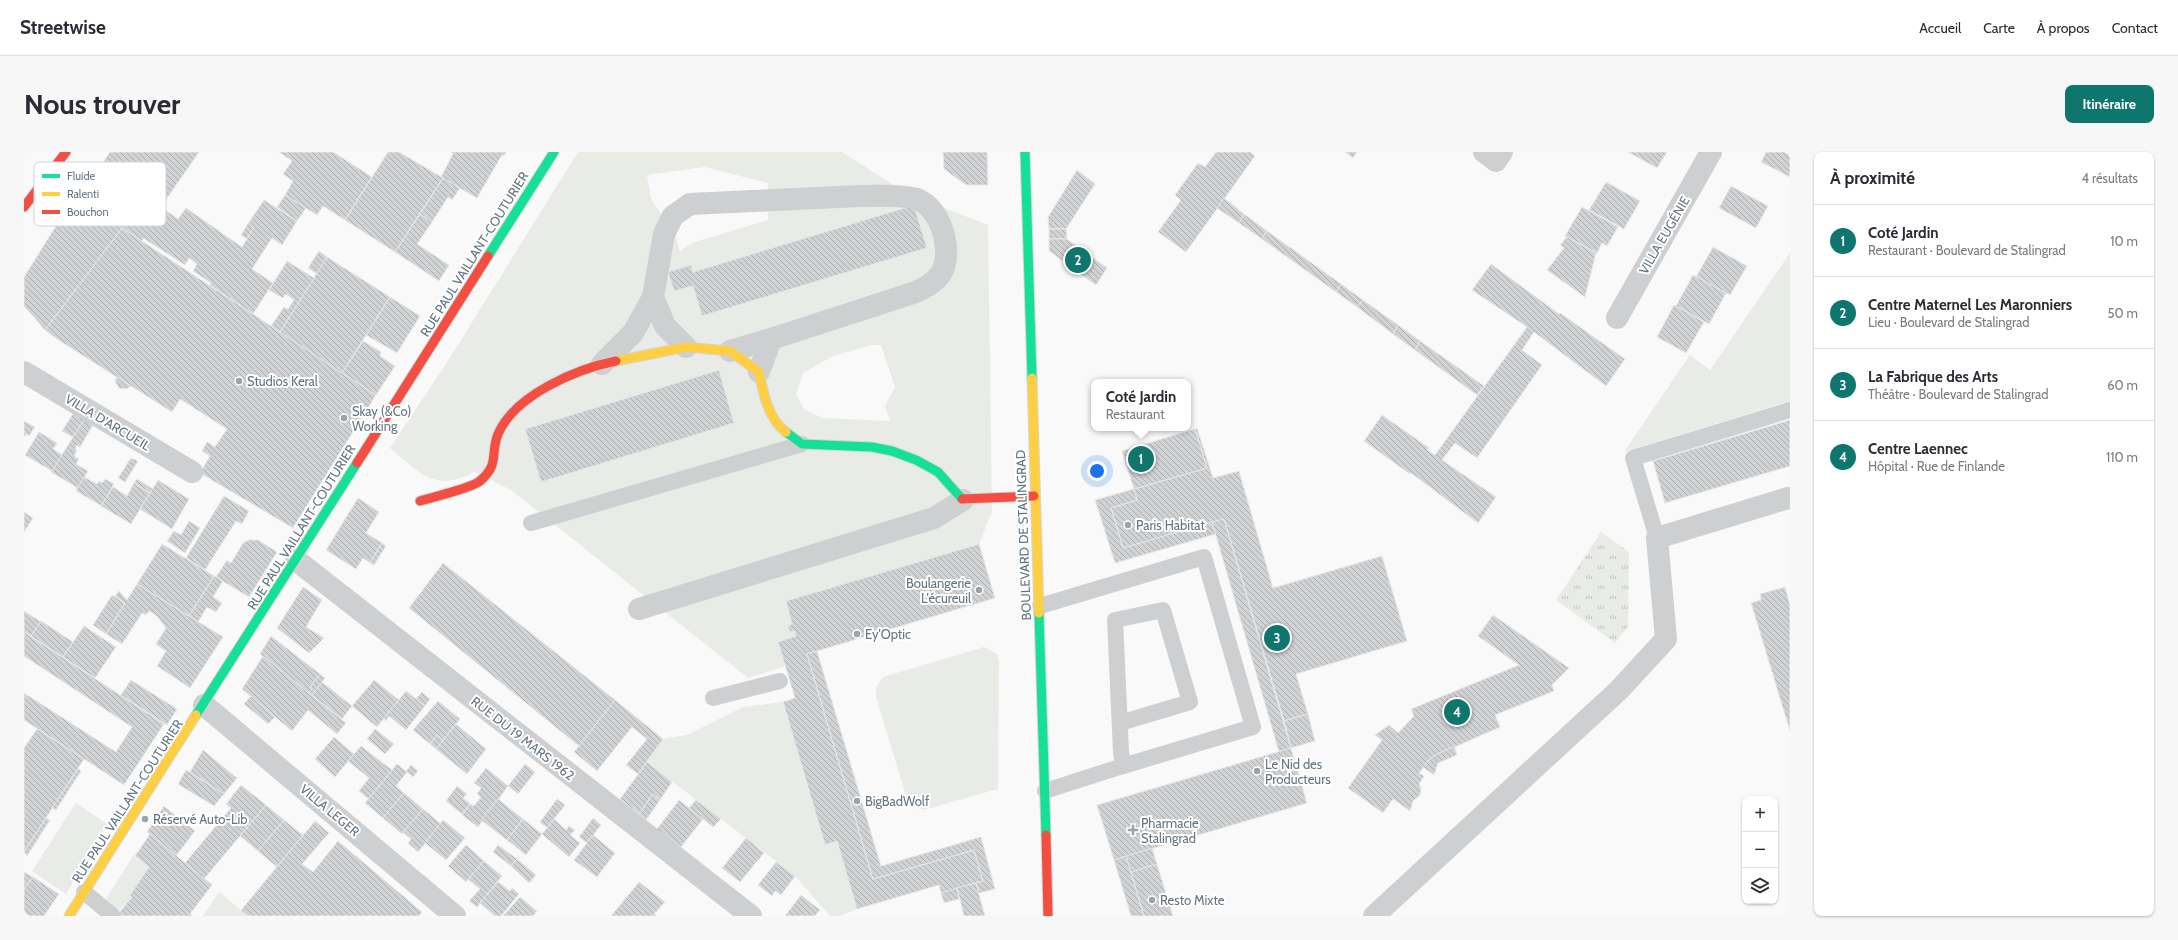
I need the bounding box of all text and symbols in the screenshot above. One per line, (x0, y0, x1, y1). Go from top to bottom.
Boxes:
text: Streetwise (20, 16, 106, 39)
text: Accueil (1919, 19, 1961, 37)
text: Carte (1983, 19, 2015, 37)
text: À propos (2037, 19, 2090, 37)
text: Contact (2112, 19, 2158, 37)
button: Itinéraire (2065, 85, 2154, 123)
text: Nous trouver (24, 87, 180, 121)
legend (34, 162, 166, 226)
street label: RUE PAUL VAILLANT-COUTURIER (416, 168, 532, 339)
text: À proximité (1830, 168, 1915, 188)
text: Fluide (67, 169, 96, 183)
text: 4 résultats (2082, 170, 2138, 186)
text: Ralenti (67, 187, 99, 201)
street label: VILLA EUGÉNIE (1634, 193, 1693, 277)
text: Bouchon (67, 205, 109, 219)
text: Coté Jardin (1868, 224, 1939, 242)
text: 1 (1841, 233, 1845, 249)
text: 10 m (2110, 233, 2138, 249)
text: Restaurant · Boulevard de Stalingrad (1868, 242, 2066, 258)
pin: 2 (1065, 245, 1091, 275)
text: Centre Maternel Les Maronniers (1868, 296, 2072, 314)
text: 2 (1840, 305, 1846, 321)
text: 50 m (2108, 305, 2138, 321)
text: Lieu · Boulevard de Stalingrad (1868, 314, 2030, 330)
text: La Fabrique des Arts (1868, 368, 1998, 386)
place label: Studios Keral (247, 373, 318, 389)
marker: Studios Keral (234, 376, 244, 386)
text: 3 (1839, 377, 1847, 393)
text: 60 m (2107, 377, 2138, 393)
popup (1091, 379, 1191, 431)
text: Théâtre · Boulevard de Stalingrad (1868, 386, 2048, 402)
text: Coté Jardin (1106, 388, 1176, 406)
street label: VILLA D'ARCUEIL (62, 390, 154, 454)
place label: Skay (&Co) Working (352, 403, 411, 434)
text: Restaurant (1106, 406, 1165, 422)
marker: Skay (&Co) Working (339, 413, 349, 423)
text: Centre Laennec (1868, 440, 1968, 458)
street label: RUE PAUL VAILLANT-COUTURIER (243, 441, 359, 612)
pin: 1 (1128, 444, 1154, 474)
street label: BOULEVARD DE STALINGRAD (1012, 449, 1034, 621)
text: 4 (1839, 449, 1847, 465)
text: 110 m (2106, 449, 2138, 465)
text: Hôpital · Rue de Finlande (1868, 458, 2005, 474)
your location (1087, 461, 1107, 481)
place label: Paris Habitat (1136, 517, 1205, 533)
marker: Paris Habitat (1123, 520, 1133, 530)
place label: Boulangerie L'écureuil (906, 575, 971, 606)
marker: Boulangerie L'écureuil (974, 585, 984, 595)
pin: 3 (1264, 623, 1290, 653)
place label: Ey'Optic (865, 626, 911, 642)
marker: Ey'Optic (852, 629, 862, 639)
street label: RUE DU 19 MARS 1962 (468, 693, 578, 783)
pin: 4 (1444, 697, 1470, 727)
street label: RUE PAUL VAILLANT-COUTURIER (68, 716, 186, 886)
place label: Le Nid des Producteurs (1265, 756, 1331, 787)
marker: Le Nid des Producteurs (1252, 766, 1262, 776)
street label: VILLA LEGER (297, 781, 363, 840)
place label: BigBadWolf (865, 793, 930, 809)
marker: BigBadWolf (852, 796, 862, 806)
map controls (1742, 796, 1778, 904)
button: + (1742, 796, 1778, 832)
place label: Réservé Auto-Lib (153, 811, 247, 827)
marker: Réservé Auto-Lib (140, 814, 150, 824)
place label: Pharmacie Stalingrad (1141, 815, 1199, 846)
marker: Pharmacie Stalingrad (1128, 825, 1138, 835)
button: − (1742, 832, 1778, 868)
button: layers (1742, 868, 1778, 904)
place label: Resto Mixte (1160, 892, 1225, 908)
marker: Resto Mixte (1147, 895, 1157, 905)

